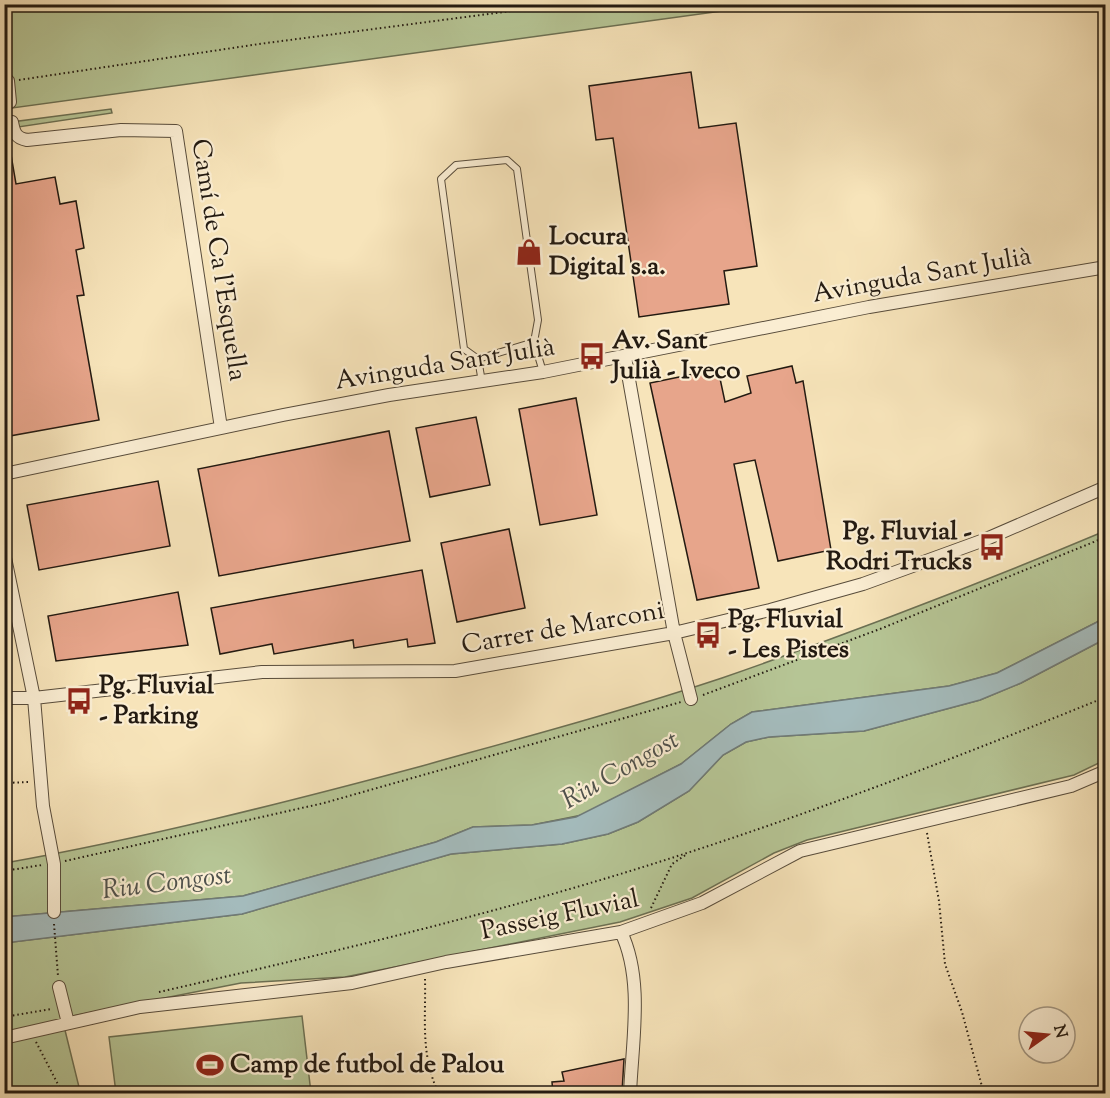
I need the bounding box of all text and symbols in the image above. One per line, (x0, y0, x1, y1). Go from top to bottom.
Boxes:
street label: Camí de Ca l'Esquella (181, 136, 255, 384)
place label: Locura Digital s.a. (549, 219, 666, 286)
shop icon: Locura Digital s.a. (514, 237, 544, 267)
street label: Avinguda Sant Julià (810, 239, 1034, 313)
place label: Av. Sant Julià - Iveco (610, 323, 741, 390)
street label: Avinguda Sant Julià (333, 329, 557, 401)
bus stop icon: Av. Sant Julià - Iveco (577, 341, 607, 371)
place label: Pg. Fluvial - Rodri Trucks (826, 514, 972, 581)
bus stop icon: Pg. Fluvial - Rodri Trucks (977, 532, 1007, 562)
street label: Carrer de Marconi (459, 593, 667, 665)
place label: Pg. Fluvial - Les Pistes (728, 602, 849, 669)
bus stop icon: Pg. Fluvial - Les Pistes (693, 620, 723, 650)
place label: Pg. Fluvial - Parking (99, 668, 215, 735)
bus stop icon: Pg. Fluvial - Parking (64, 686, 94, 716)
water label: Riu Congost (555, 722, 687, 820)
water label: Riu Congost (100, 857, 234, 911)
street label: Passeig Fluvial (477, 881, 643, 951)
north arrow (1017, 1005, 1077, 1065)
text: N (1046, 1023, 1072, 1041)
place label: Camp de futbol de Palou (230, 1047, 504, 1084)
sports icon: Camp de futbol de Palou (195, 1050, 225, 1080)

